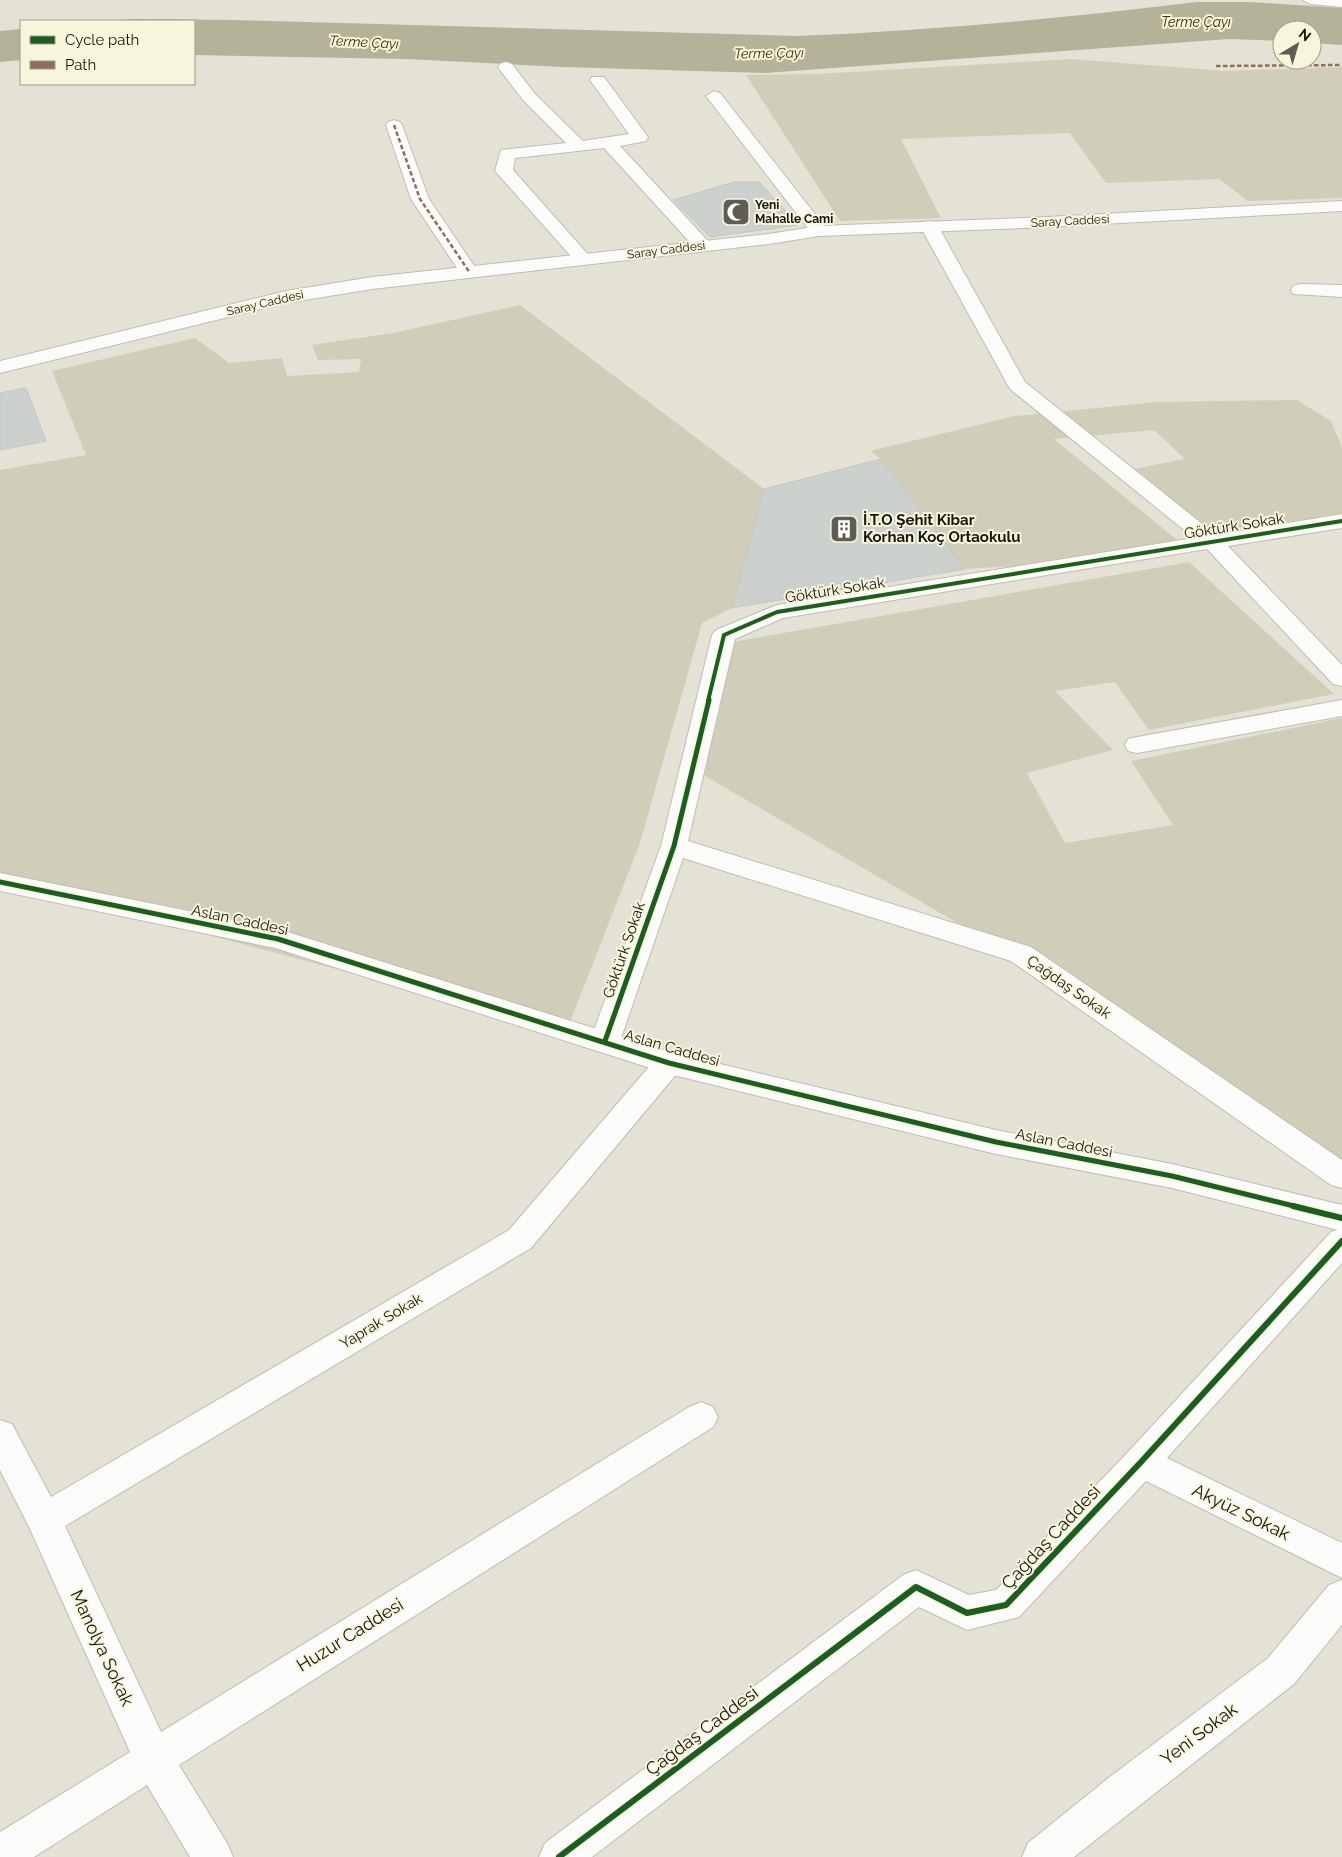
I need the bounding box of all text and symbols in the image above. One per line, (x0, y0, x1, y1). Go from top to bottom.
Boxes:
water label: Terme Çayı (1161, 14, 1231, 30)
legend (20, 20, 195, 85)
north arrow (1272, 20, 1322, 70)
text: N (1296, 25, 1314, 44)
text: Cycle path (65, 31, 139, 49)
water label: Terme Çayı (329, 32, 399, 52)
water label: Terme Çayı (734, 44, 804, 62)
text: Path (65, 56, 96, 74)
mosque icon: Yeni Mahalle Cami (721, 197, 751, 227)
place label: Yeni Mahalle Cami (755, 198, 833, 226)
street label: Saray Caddesi (1030, 212, 1110, 230)
street label: Saray Caddesi (626, 238, 706, 262)
street label: Saray Caddesi (225, 287, 305, 319)
street label: Göktürk Sokak (1183, 509, 1285, 543)
place label: İ.T.O Şehit Kibar Korhan Koç Ortaokulu (863, 511, 1021, 546)
building icon: İ.T.O Şehit Kibar Korhan Koç Ortaokulu (829, 514, 859, 544)
street label: Göktürk Sokak (784, 573, 886, 607)
street label: Göktürk Sokak (599, 899, 649, 1001)
street label: Aslan Caddesi (190, 901, 290, 939)
street label: Çağdaş Sokak (1024, 951, 1114, 1023)
street label: Aslan Caddesi (622, 1026, 722, 1070)
street label: Aslan Caddesi (1014, 1125, 1114, 1161)
street label: Yaprak Sokak (336, 1289, 426, 1353)
street label: Akyüz Sokak (1189, 1479, 1294, 1544)
street label: Çağdaş Caddesi (997, 1480, 1104, 1593)
street label: Manolya Sokak (66, 1586, 139, 1710)
street label: Huzur Caddesi (293, 1593, 407, 1676)
street label: Çağdaş Caddesi (641, 1681, 762, 1780)
street label: Yeni Sokak (1156, 1698, 1241, 1769)

